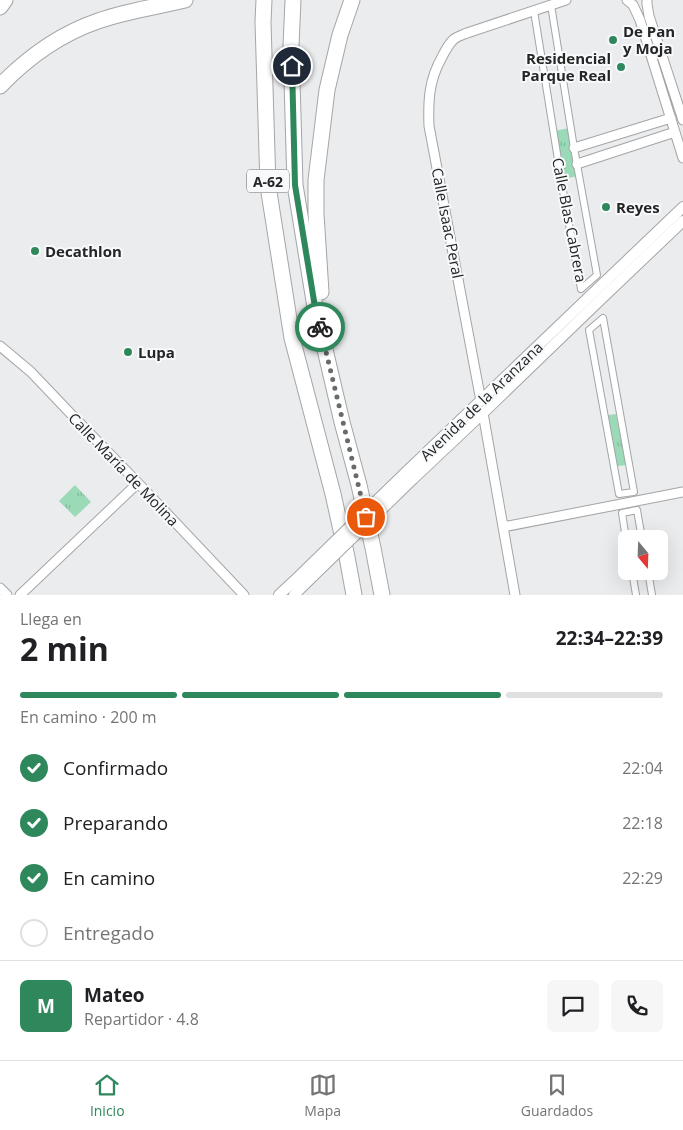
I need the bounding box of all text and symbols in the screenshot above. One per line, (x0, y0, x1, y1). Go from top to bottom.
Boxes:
place label: De Pan y Moja (623, 21, 675, 58)
marker: De Pan y Moja (607, 34, 619, 46)
pin (271, 45, 313, 87)
place label: Residencial Parque Real (521, 48, 611, 85)
icon: home (278, 52, 306, 80)
marker: Residencial Parque Real (615, 61, 627, 73)
street label: Calle Blas Cabrera (548, 156, 592, 284)
street label: Calle Isaac Peral (427, 166, 469, 280)
road number: A-62 (247, 170, 289, 192)
place label: Reyes (616, 197, 660, 217)
marker: Reyes (600, 201, 612, 213)
place label: Decathlon (45, 241, 122, 261)
marker: Decathlon (29, 245, 41, 257)
courier (295, 302, 345, 352)
icon: bike (306, 313, 334, 341)
street label: Avenida de la Aranzana (415, 337, 547, 465)
place label: Lupa (138, 342, 175, 362)
marker: Lupa (122, 346, 134, 358)
street label: Calle María de Molina (64, 408, 184, 530)
pin (345, 496, 387, 538)
icon: bag (352, 503, 380, 531)
north arrow (618, 530, 668, 580)
map controls (618, 530, 668, 580)
text: Llega en (20, 608, 82, 630)
text: 22:34–22:39 (556, 625, 663, 651)
text: 2 min (20, 627, 109, 670)
text: En camino · 200 m (20, 706, 157, 728)
icon: check (20, 754, 48, 782)
text: Confirmado (63, 755, 168, 781)
text: 22:04 (622, 757, 663, 779)
icon: check (20, 809, 48, 837)
text: Preparando (63, 810, 168, 836)
text: 22:18 (622, 812, 663, 834)
icon: check (20, 864, 48, 892)
text: En camino (63, 865, 155, 891)
text: 22:29 (622, 867, 663, 889)
text: Entregado (63, 920, 154, 946)
button: chat (547, 980, 599, 1032)
button: phone (611, 980, 663, 1032)
text: Mateo (84, 982, 145, 1008)
text: M (37, 993, 55, 1019)
text: Repartidor · 4.8 (84, 1008, 199, 1030)
tab: Inicio (90, 1071, 125, 1120)
tab: Mapa (304, 1071, 341, 1120)
tab: Guardados (521, 1071, 593, 1120)

